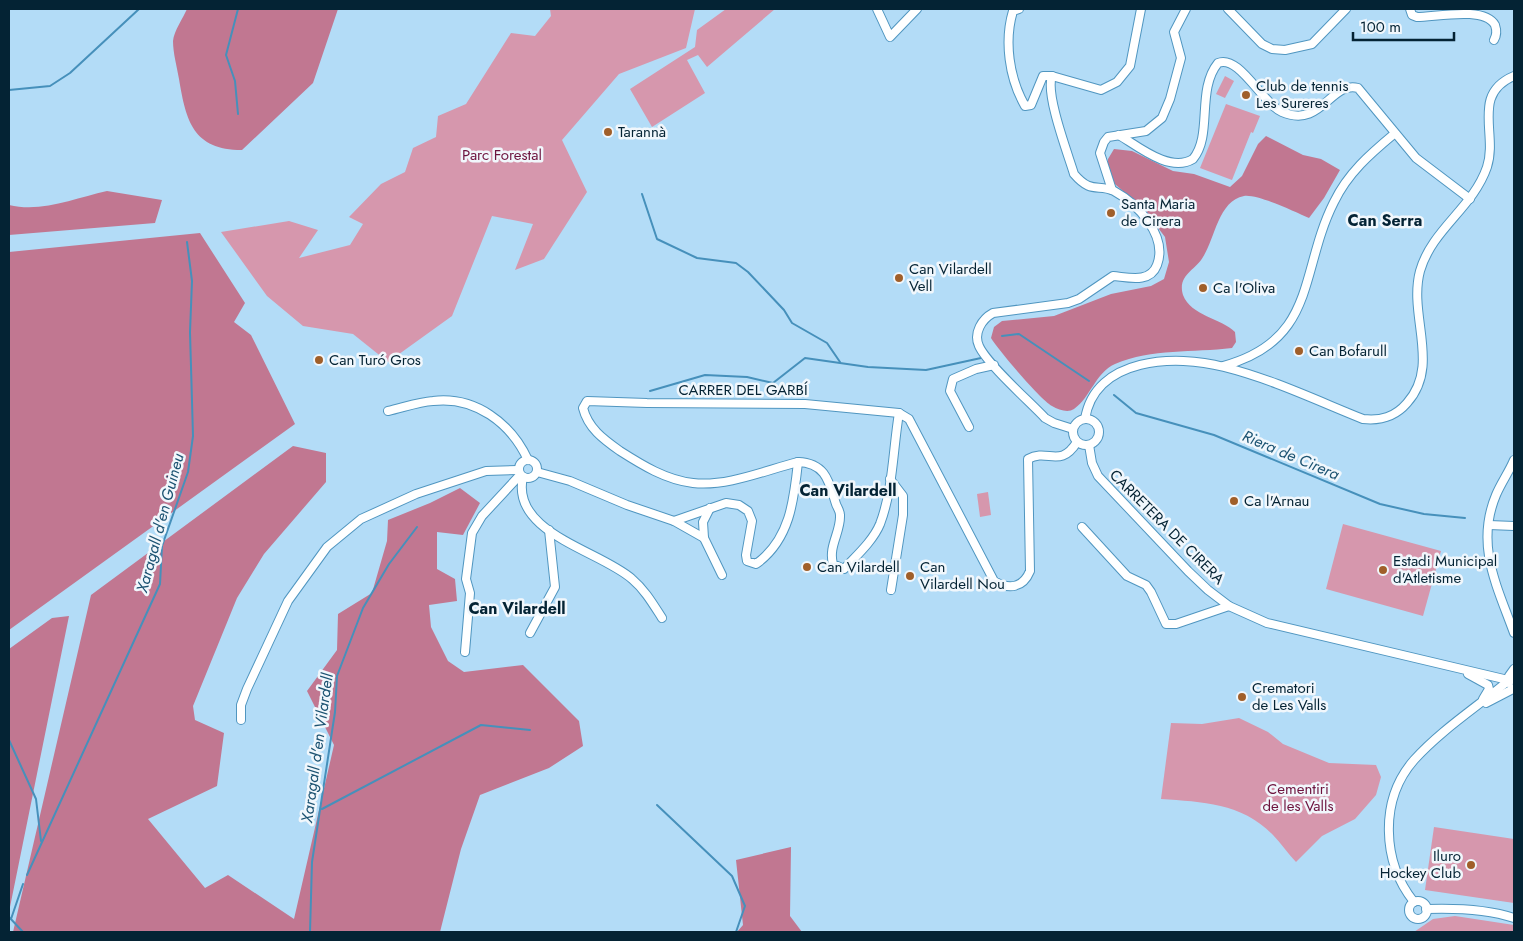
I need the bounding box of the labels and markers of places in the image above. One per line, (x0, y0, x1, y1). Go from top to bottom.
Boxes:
place label: Club de tennis Les Sureres (1256, 75, 1348, 114)
marker: Club de tennis Les Sureres (1240, 89, 1252, 101)
place label: Tarannà (618, 121, 666, 143)
marker: Tarannà (602, 126, 614, 138)
place label: Santa Maria de Cirera (1121, 193, 1195, 232)
marker: Santa Maria de Cirera (1105, 207, 1117, 219)
place label: Can Vilardell Vell (909, 258, 992, 297)
marker: Can Vilardell Vell (893, 272, 905, 284)
place label: Ca l'Oliva (1213, 277, 1275, 299)
marker: Ca l'Oliva (1197, 282, 1209, 294)
place label: Can Bofarull (1309, 340, 1387, 362)
marker: Can Bofarull (1293, 345, 1305, 357)
place label: Can Turó Gros (329, 349, 421, 371)
marker: Can Turó Gros (313, 354, 325, 366)
place label: Ca l'Arnau (1244, 490, 1309, 512)
marker: Ca l'Arnau (1228, 495, 1240, 507)
place label: Estadi Municipal d'Atletisme (1393, 550, 1497, 589)
place label: Can Vilardell (817, 556, 900, 578)
place label: Can Vilardell Nou (920, 556, 1005, 595)
marker: Can Vilardell (801, 561, 813, 573)
marker: Estadi Municipal d'Atletisme (1377, 564, 1389, 576)
marker: Can Vilardell Nou (904, 570, 916, 582)
place label: Crematori de Les Valls (1252, 677, 1326, 716)
marker: Crematori de Les Valls (1236, 691, 1248, 703)
place label: Iluro Hockey Club (1380, 845, 1461, 884)
marker: Iluro Hockey Club (1465, 859, 1477, 871)

